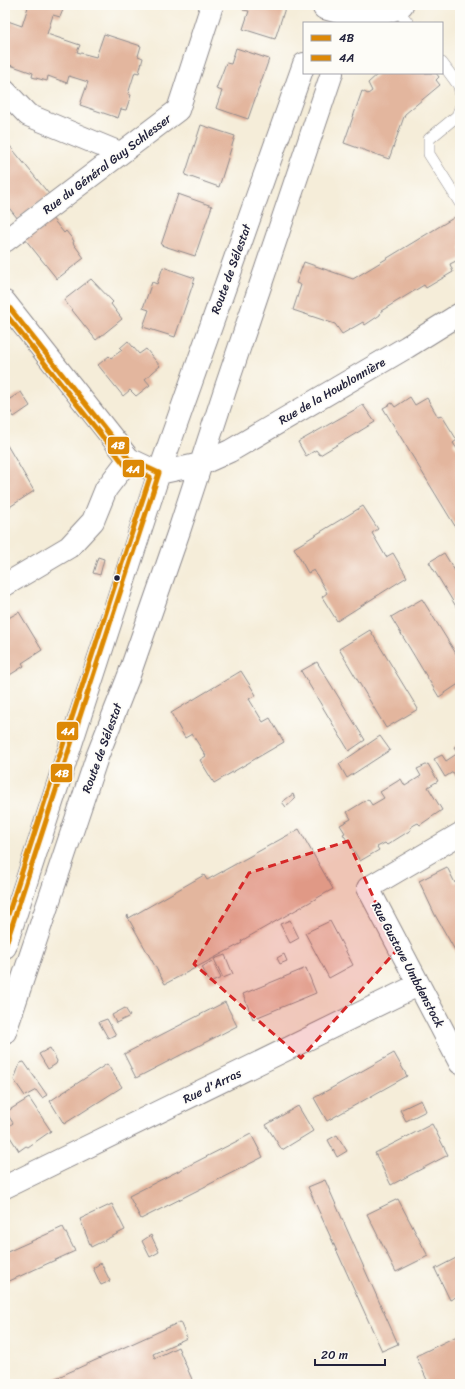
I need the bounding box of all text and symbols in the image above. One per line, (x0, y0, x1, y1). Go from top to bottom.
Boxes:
legend (303, 22, 443, 74)
text: 4B (339, 27, 355, 49)
text: 4A (339, 47, 355, 69)
street label: Rue du Général Guy Schlesser (38, 107, 177, 220)
street label: Route de Sélestat (205, 220, 258, 317)
street label: Rue de la Houblonnière (274, 351, 390, 431)
line badge: 4B (107, 436, 130, 455)
text: 4B (110, 436, 125, 455)
line badge: 4A (122, 459, 145, 478)
text: 4A (125, 460, 140, 479)
unlabelled marker (112, 573, 122, 583)
street label: Route de Sélestat (76, 699, 129, 796)
line badge: 4A (56, 721, 79, 741)
text: 4A (60, 722, 75, 741)
line badge: 4B (50, 763, 73, 783)
text: 4B (54, 764, 69, 783)
street label: Rue Gustave Umbdenstock (366, 898, 451, 1032)
street label: Rue d'Arras (179, 1062, 246, 1110)
scale bar (315, 1341, 385, 1367)
text: 20 m (321, 1344, 348, 1366)

